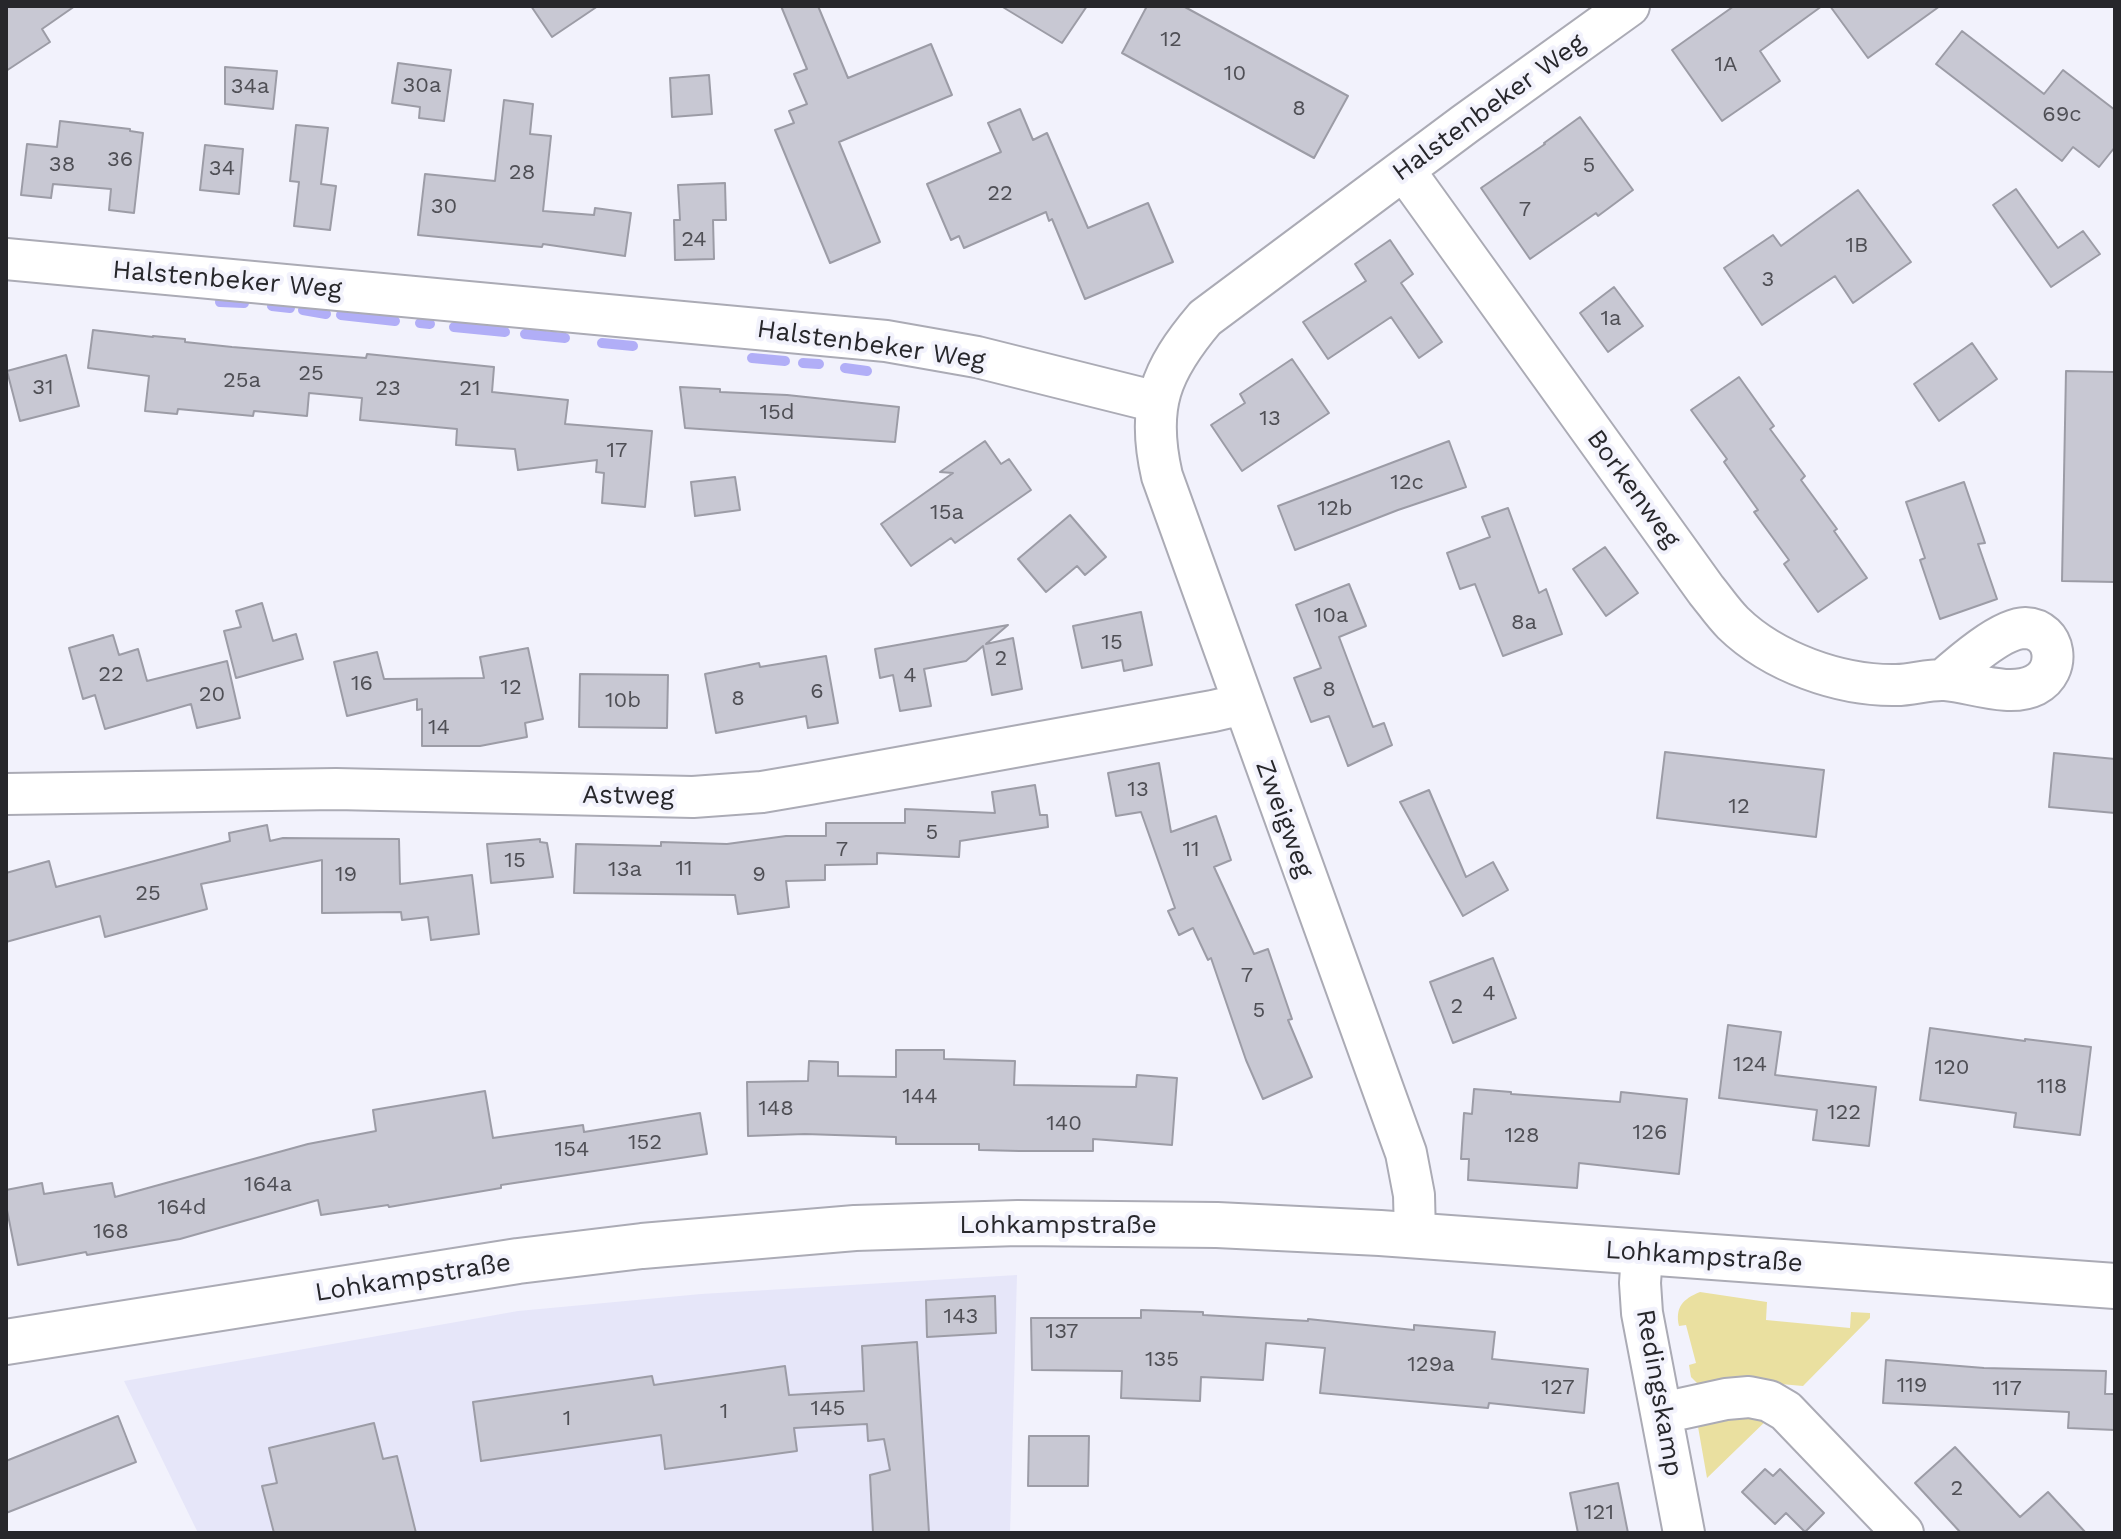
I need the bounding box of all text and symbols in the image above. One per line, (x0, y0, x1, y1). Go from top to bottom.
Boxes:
house number: 12 (1160, 27, 1182, 53)
street label: Halstenbeker Weg (1387, 28, 1591, 188)
house number: 1A (1714, 52, 1738, 78)
house number: 10 (1224, 61, 1246, 87)
house number: 30a (403, 73, 441, 99)
house number: 34a (231, 74, 269, 100)
house number: 8 (1292, 96, 1306, 122)
house number: 69c (2042, 102, 2082, 128)
house number: 36 (107, 147, 133, 173)
house number: 38 (49, 152, 75, 178)
house number: 5 (1583, 153, 1595, 179)
house number: 34 (209, 156, 235, 182)
house number: 28 (509, 160, 535, 186)
house number: 22 (987, 181, 1013, 207)
house number: 30 (431, 194, 457, 220)
house number: 7 (1519, 197, 1531, 223)
house number: 24 (681, 227, 707, 253)
house number: 1B (1846, 233, 1868, 259)
street label: Halstenbeker Weg (111, 254, 343, 306)
house number: 3 (1762, 267, 1774, 293)
house number: 1a (1600, 306, 1622, 332)
street label: Halstenbeker Weg (755, 314, 987, 376)
house number: 25 (298, 361, 324, 387)
house number: 25a (223, 368, 261, 394)
house number: 31 (32, 375, 54, 401)
house number: 23 (375, 376, 401, 402)
house number: 21 (459, 376, 481, 402)
house number: 15d (759, 400, 795, 426)
house number: 13 (1259, 406, 1281, 432)
street label: Borkenweg (1580, 424, 1686, 554)
house number: 17 (607, 438, 627, 464)
house number: 12c (1390, 470, 1424, 496)
house number: 12b (1317, 496, 1353, 522)
house number: 15a (930, 500, 964, 526)
house number: 10a (1314, 603, 1348, 629)
house number: 8a (1511, 610, 1537, 636)
house number: 15 (1101, 630, 1123, 656)
house number: 2 (995, 646, 1007, 672)
house number: 22 (98, 662, 124, 688)
house number: 4 (903, 663, 917, 689)
house number: 16 (351, 671, 373, 697)
house number: 12 (500, 675, 522, 701)
house number: 8 (1322, 677, 1336, 703)
house number: 6 (810, 679, 824, 705)
house number: 20 (199, 682, 225, 708)
house number: 8 (731, 686, 745, 712)
house number: 10b (605, 688, 641, 714)
house number: 14 (428, 715, 450, 741)
street label: Zweigweg (1248, 756, 1320, 882)
house number: 13 (1127, 777, 1149, 803)
street label: Astweg (582, 780, 674, 812)
house number: 12 (1728, 794, 1750, 820)
house number: 5 (926, 820, 938, 846)
house number: 7 (836, 837, 848, 863)
house number: 11 (1182, 837, 1200, 863)
house number: 15 (504, 848, 526, 874)
house number: 11 (675, 856, 693, 882)
house number: 13a (608, 857, 642, 883)
house number: 19 (335, 862, 357, 888)
house number: 9 (752, 862, 766, 888)
house number: 25 (135, 881, 161, 907)
house number: 7 (1241, 963, 1253, 989)
house number: 4 (1482, 981, 1496, 1007)
house number: 2 (1451, 994, 1463, 1020)
house number: 5 (1253, 998, 1265, 1024)
house number: 124 (1733, 1052, 1767, 1078)
house number: 120 (1934, 1055, 1970, 1081)
house number: 118 (2037, 1074, 2067, 1100)
house number: 144 (902, 1084, 938, 1110)
house number: 148 (758, 1096, 794, 1122)
house number: 122 (1827, 1100, 1861, 1126)
house number: 140 (1046, 1111, 1082, 1137)
house number: 126 (1633, 1120, 1667, 1146)
house number: 128 (1505, 1123, 1539, 1149)
house number: 152 (628, 1130, 662, 1156)
house number: 154 (555, 1137, 589, 1163)
house number: 164a (244, 1172, 292, 1198)
house number: 164d (157, 1195, 207, 1221)
street label: Lohkampstraße (959, 1209, 1157, 1241)
house number: 168 (93, 1219, 129, 1245)
street label: Lohkampstraße (1604, 1235, 1804, 1279)
street label: Lohkampstraße (313, 1247, 513, 1309)
house number: 143 (944, 1304, 978, 1330)
street label: Redingskamp (1629, 1307, 1689, 1479)
house number: 137 (1046, 1319, 1078, 1345)
house number: 135 (1145, 1347, 1179, 1373)
house number: 129a (1407, 1352, 1455, 1378)
house number: 119 (1897, 1373, 1927, 1399)
house number: 127 (1541, 1375, 1575, 1401)
house number: 117 (1992, 1376, 2022, 1402)
house number: 145 (811, 1396, 845, 1422)
house number: 1 (720, 1399, 728, 1425)
house number: 1 (563, 1406, 571, 1432)
house number: 2 (1951, 1476, 1963, 1502)
house number: 121 (1584, 1500, 1614, 1526)

